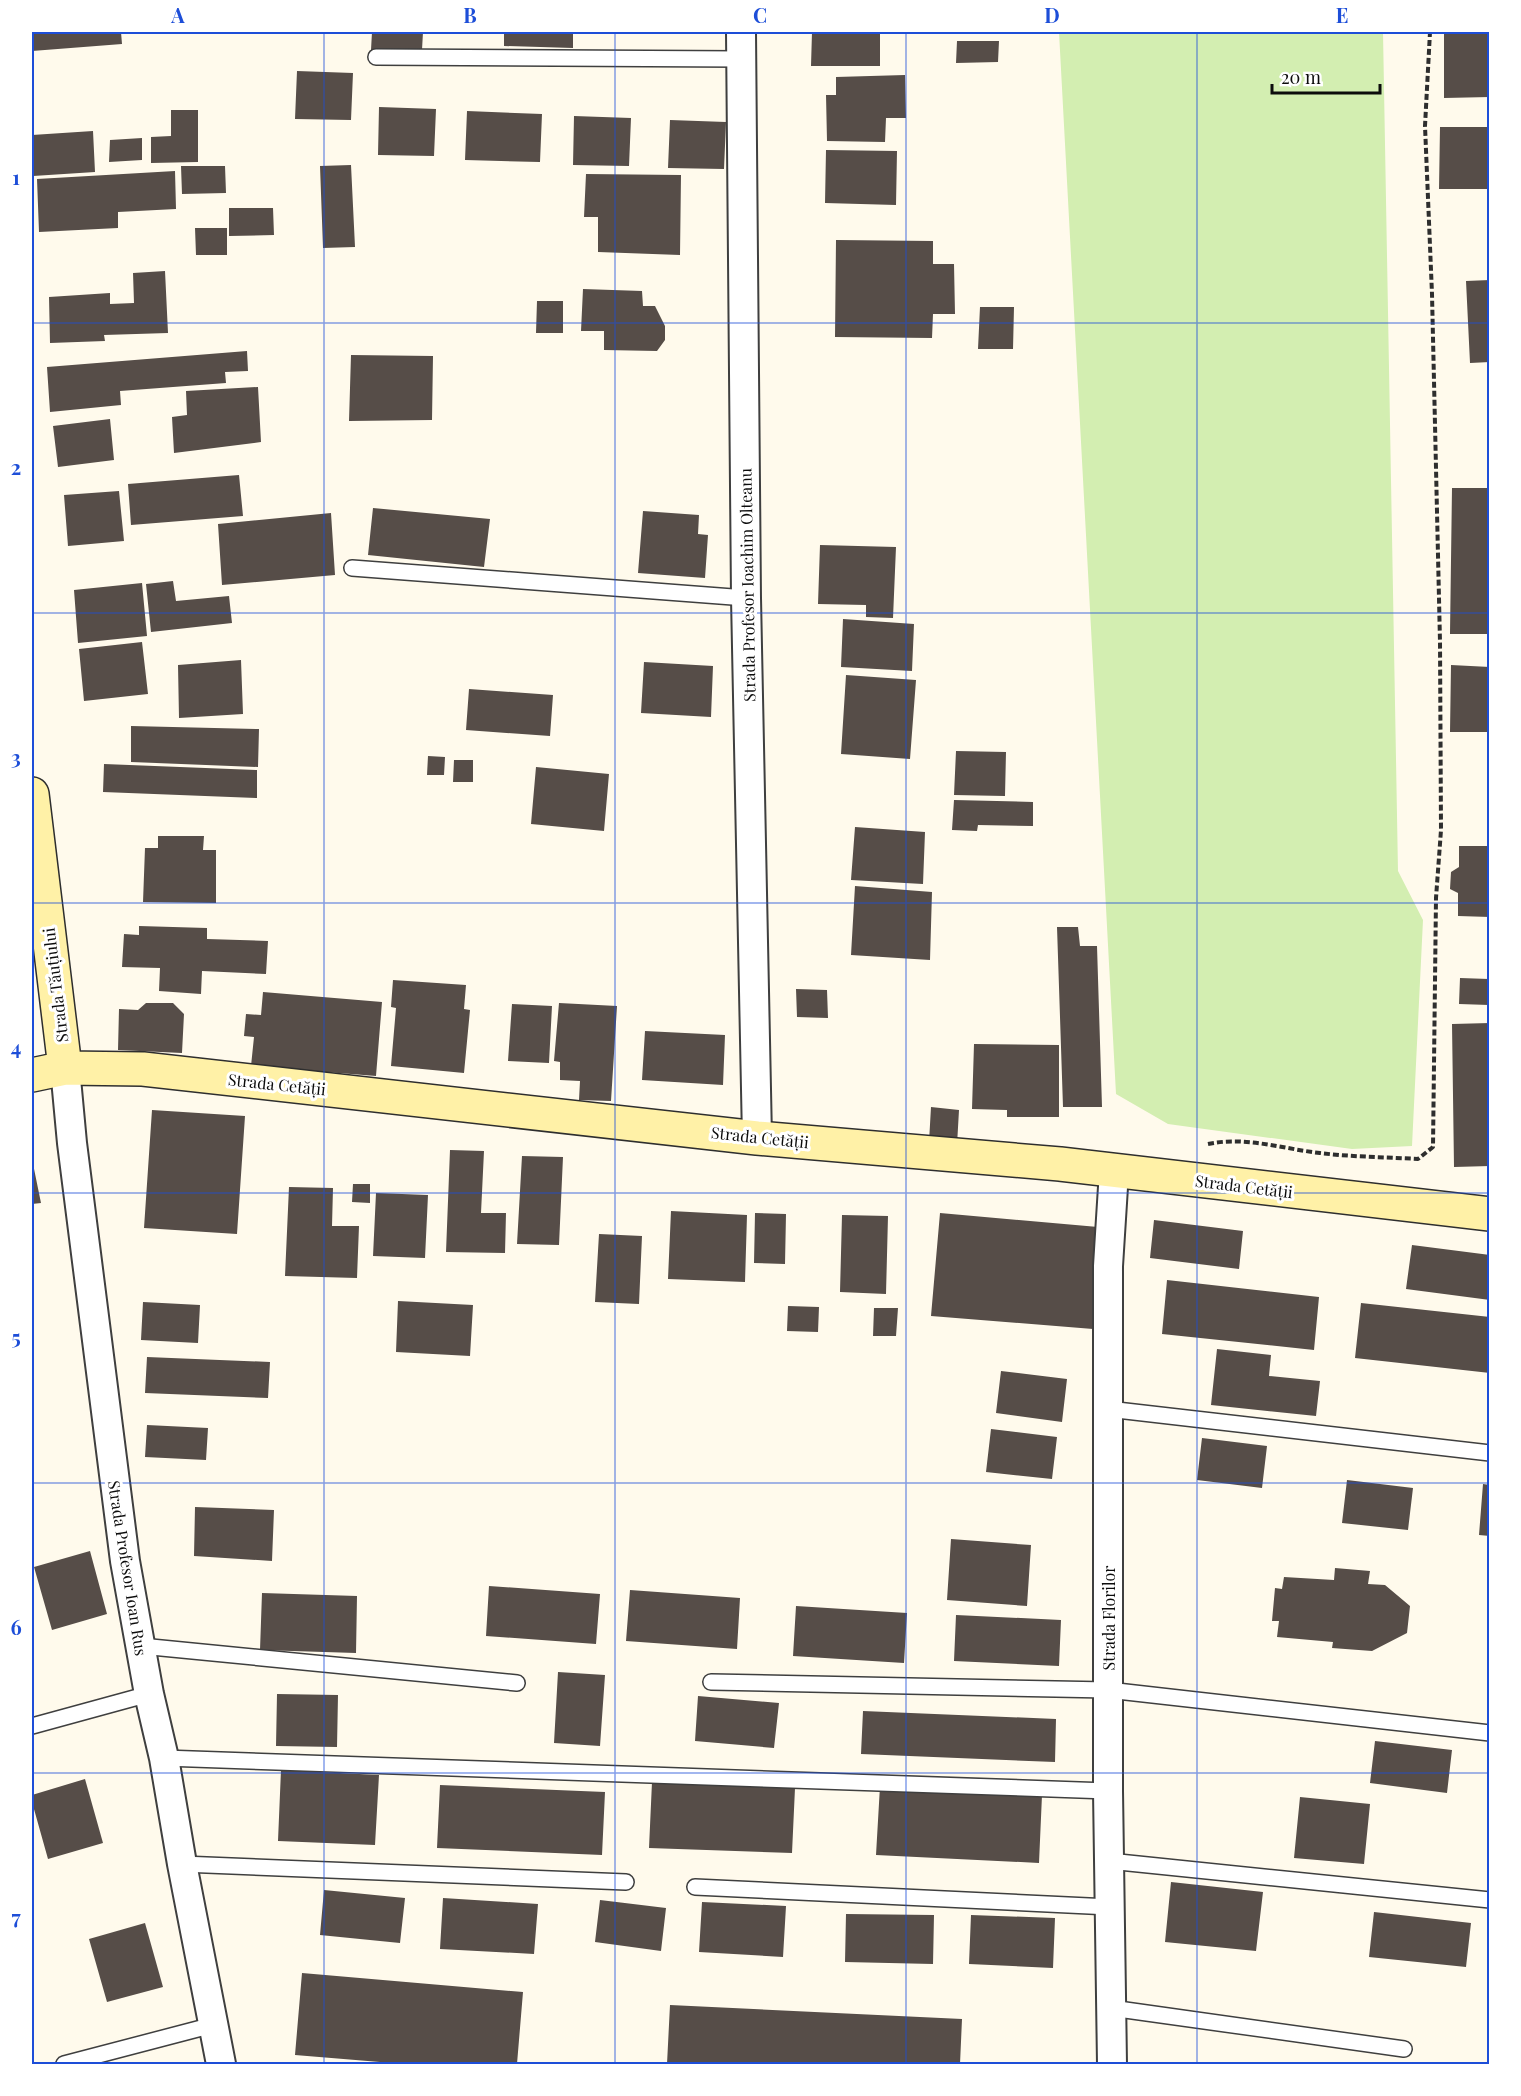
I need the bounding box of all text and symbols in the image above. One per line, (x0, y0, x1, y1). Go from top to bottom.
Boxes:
text: A (170, 1, 185, 28)
text: B (463, 1, 477, 28)
text: C (753, 1, 767, 28)
text: D (1044, 1, 1060, 28)
text: E (1336, 1, 1348, 28)
scale bar (1272, 57, 1380, 95)
text: 20 m (1281, 65, 1321, 89)
text: 1 (12, 163, 20, 190)
text: 2 (11, 453, 21, 480)
street label: Strada Profesor Ioachim Olteanu (734, 468, 760, 702)
text: 3 (11, 743, 21, 770)
street label: Strada Tăuțiului (38, 926, 73, 1043)
text: 4 (11, 1033, 21, 1060)
street label: Strada Cetății (227, 1068, 327, 1101)
street label: Strada Cetății (710, 1121, 810, 1154)
street label: Strada Cetății (1194, 1170, 1294, 1203)
text: 5 (11, 1323, 21, 1350)
street label: Strada Profesor Ioan Rus (104, 1479, 152, 1657)
street label: Strada Florilor (1098, 1566, 1119, 1670)
text: 6 (10, 1613, 22, 1640)
text: 7 (11, 1903, 21, 1930)

